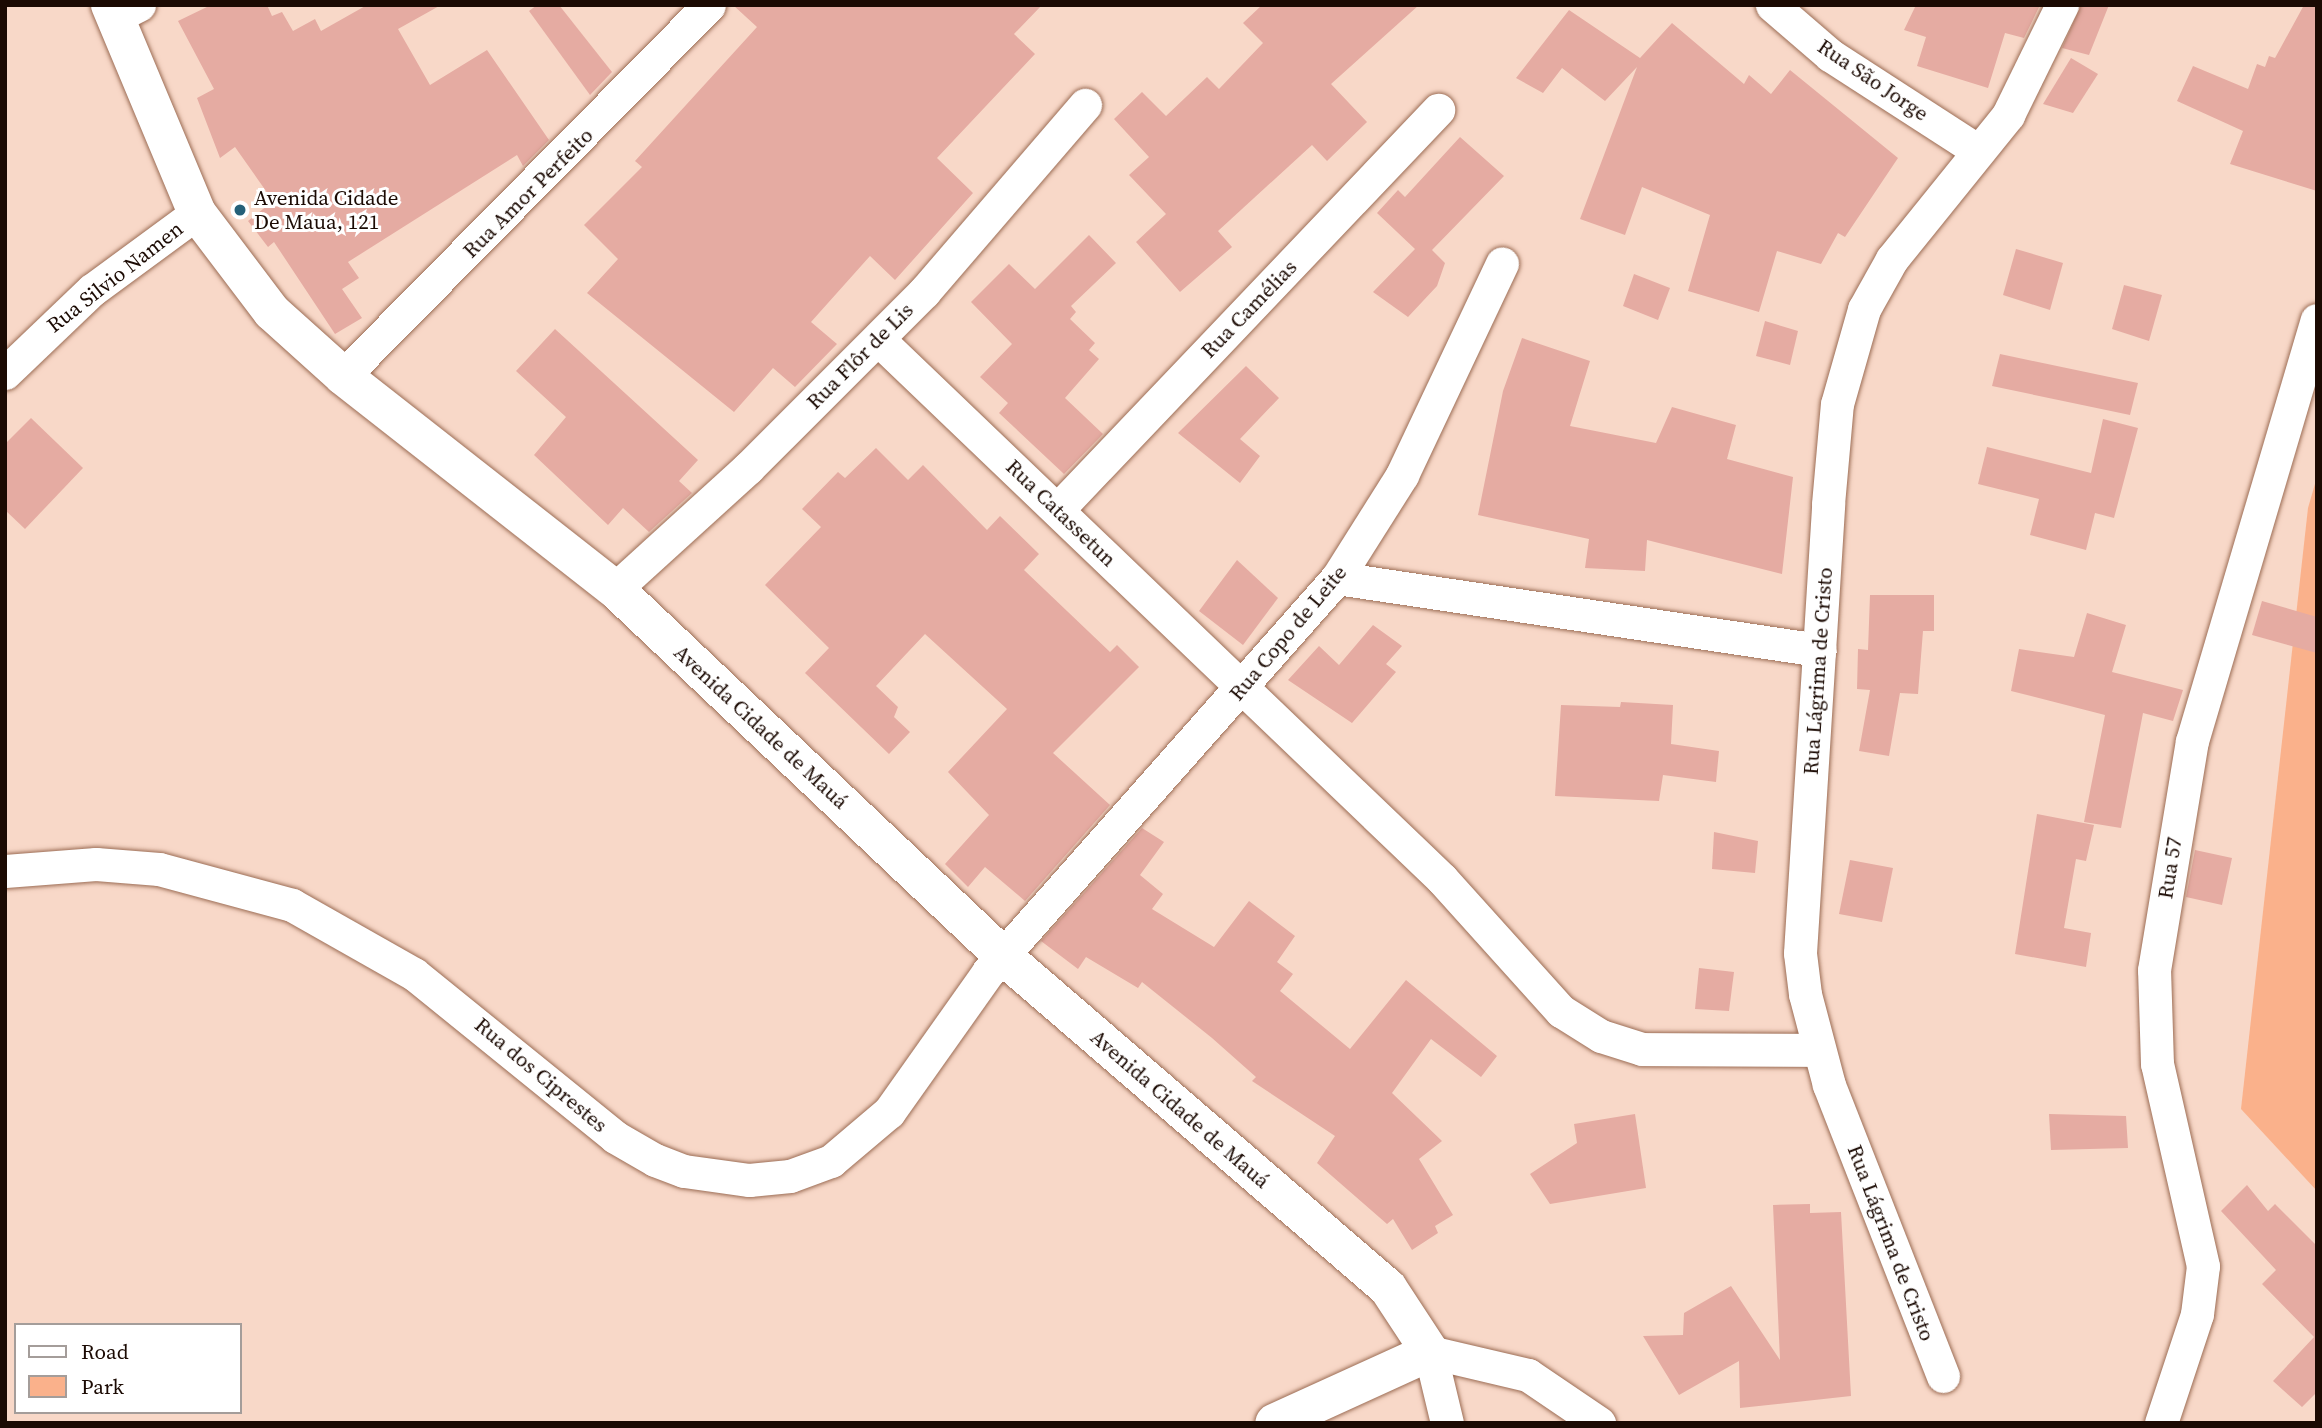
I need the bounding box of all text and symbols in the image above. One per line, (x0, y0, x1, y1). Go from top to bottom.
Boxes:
street label: Rua São Jorge (1813, 34, 1933, 126)
street label: Rua Amor Perfeito (458, 123, 598, 263)
place label: Avenida Cidade De Maua, 121 (254, 185, 398, 235)
marker: Avenida Cidade De Maua, 121 (232, 202, 248, 218)
street label: Rua Silvio Namen (42, 216, 188, 338)
street label: Rua Camélias (1196, 255, 1302, 363)
street label: Rua Flôr de Lis (801, 297, 919, 415)
street label: Rua Catassetun (1001, 454, 1121, 572)
street label: Rua Copo de Leite (1224, 560, 1352, 706)
street label: Rua Lágrima de Cristo (1798, 566, 1838, 776)
street label: Avenida Cidade de Mauá (669, 640, 853, 814)
street label: Rua 57 (2153, 835, 2187, 901)
street label: Rua dos Ciprestes (470, 1012, 612, 1138)
street label: Avenida Cidade de Mauá (1085, 1024, 1275, 1194)
street label: Rua Lágrima de Cristo (1842, 1141, 1940, 1345)
legend (14, 1323, 242, 1414)
text: Road (81, 1337, 129, 1366)
text: Park (81, 1372, 124, 1401)

